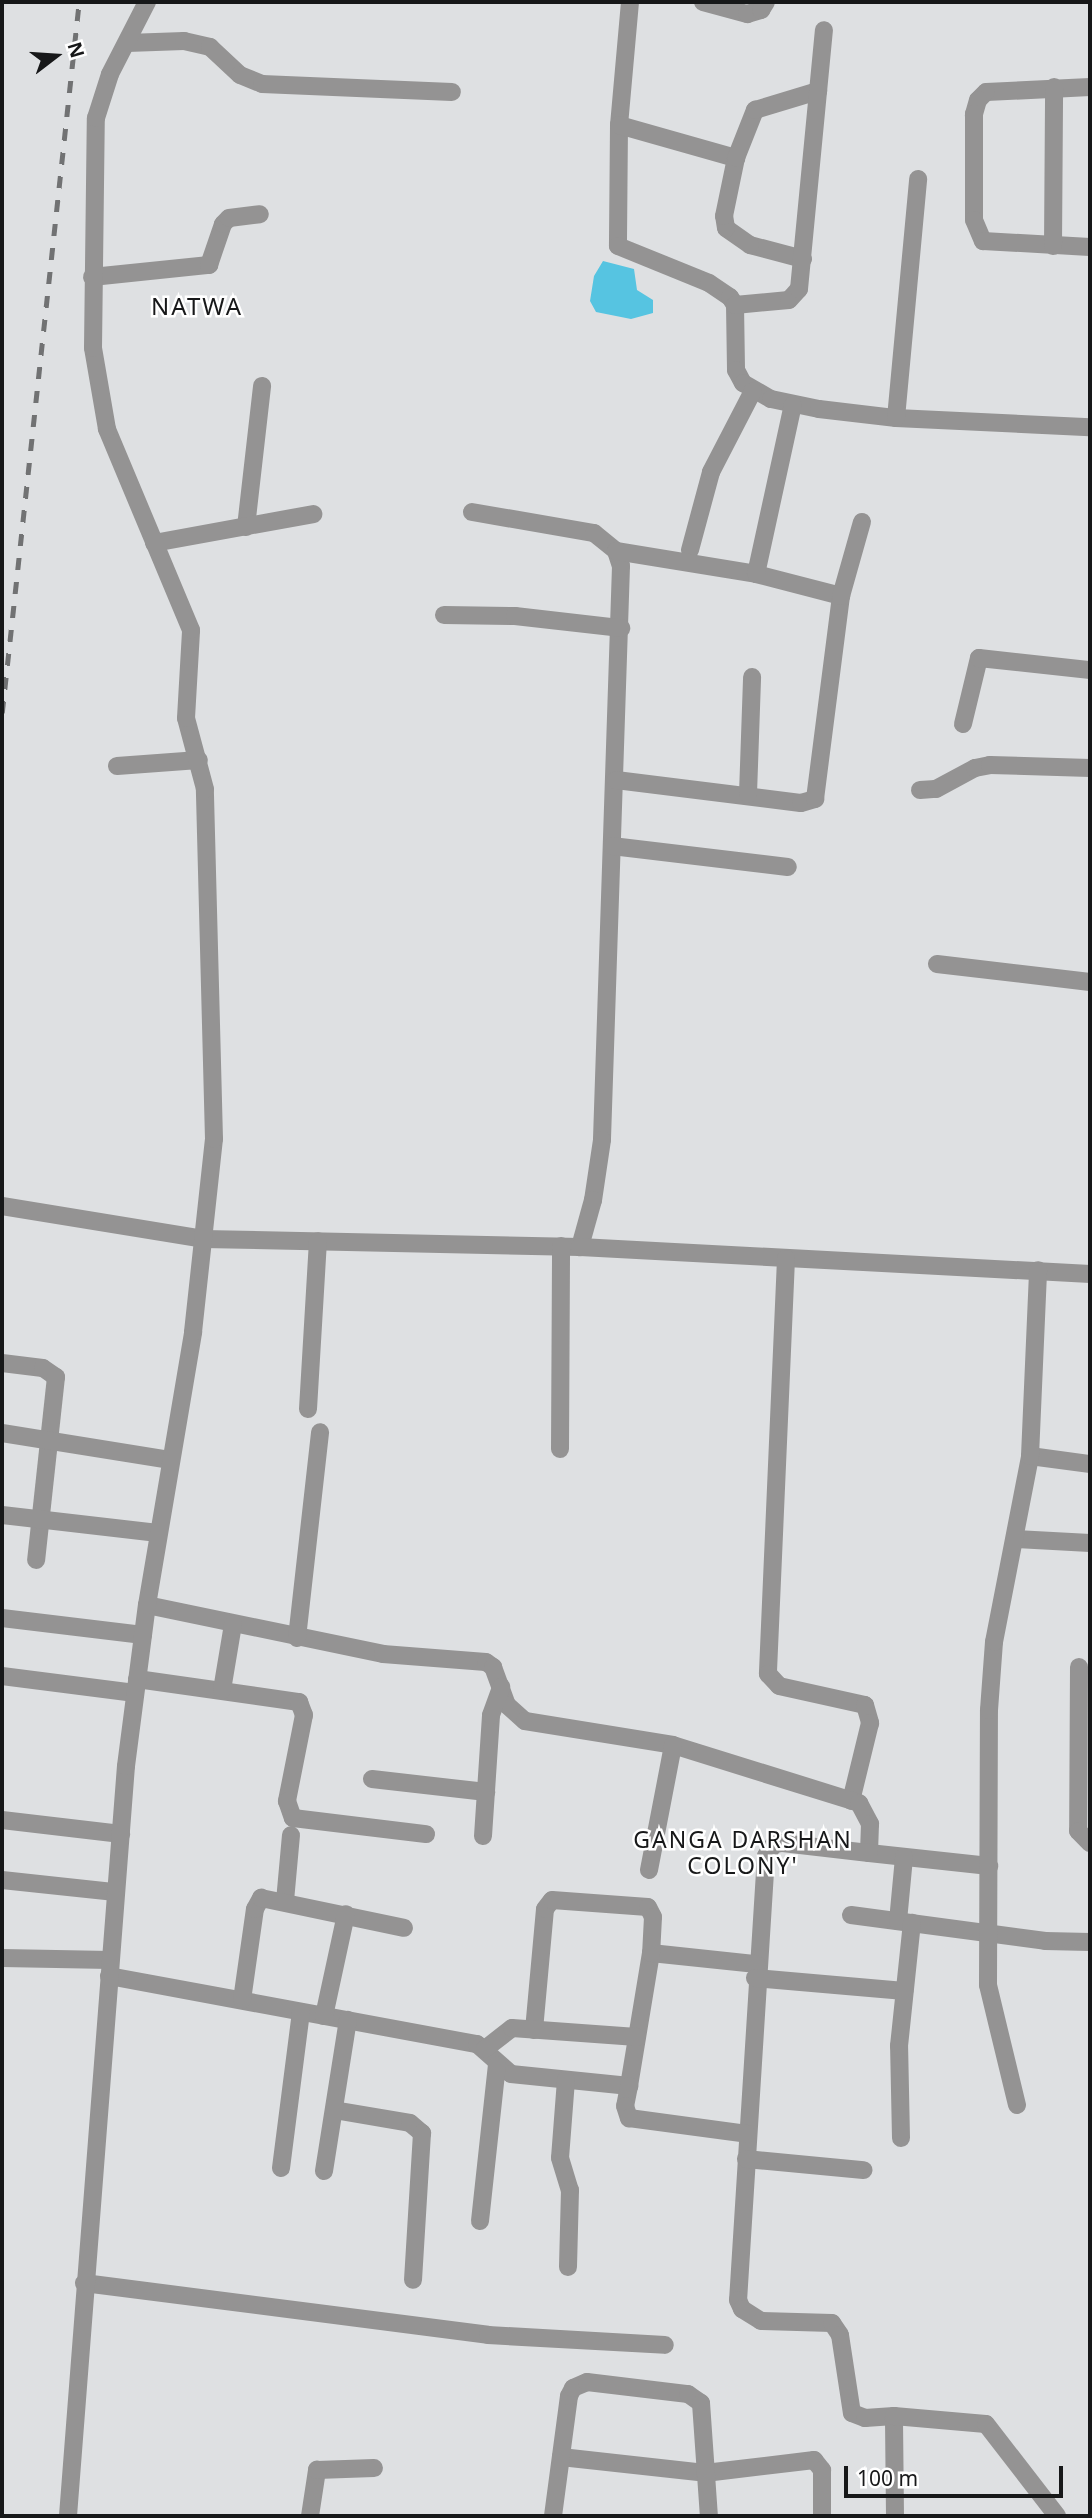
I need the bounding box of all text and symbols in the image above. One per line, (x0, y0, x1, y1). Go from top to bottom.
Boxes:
north arrow (21, 21, 91, 91)
text: N (61, 39, 91, 61)
district label: NATWA (152, 292, 242, 320)
district label: GANGA DARSHAN COLONY' (635, 1825, 851, 1879)
scale bar (847, 2452, 1066, 2496)
text: 100 m (857, 2464, 918, 2492)

